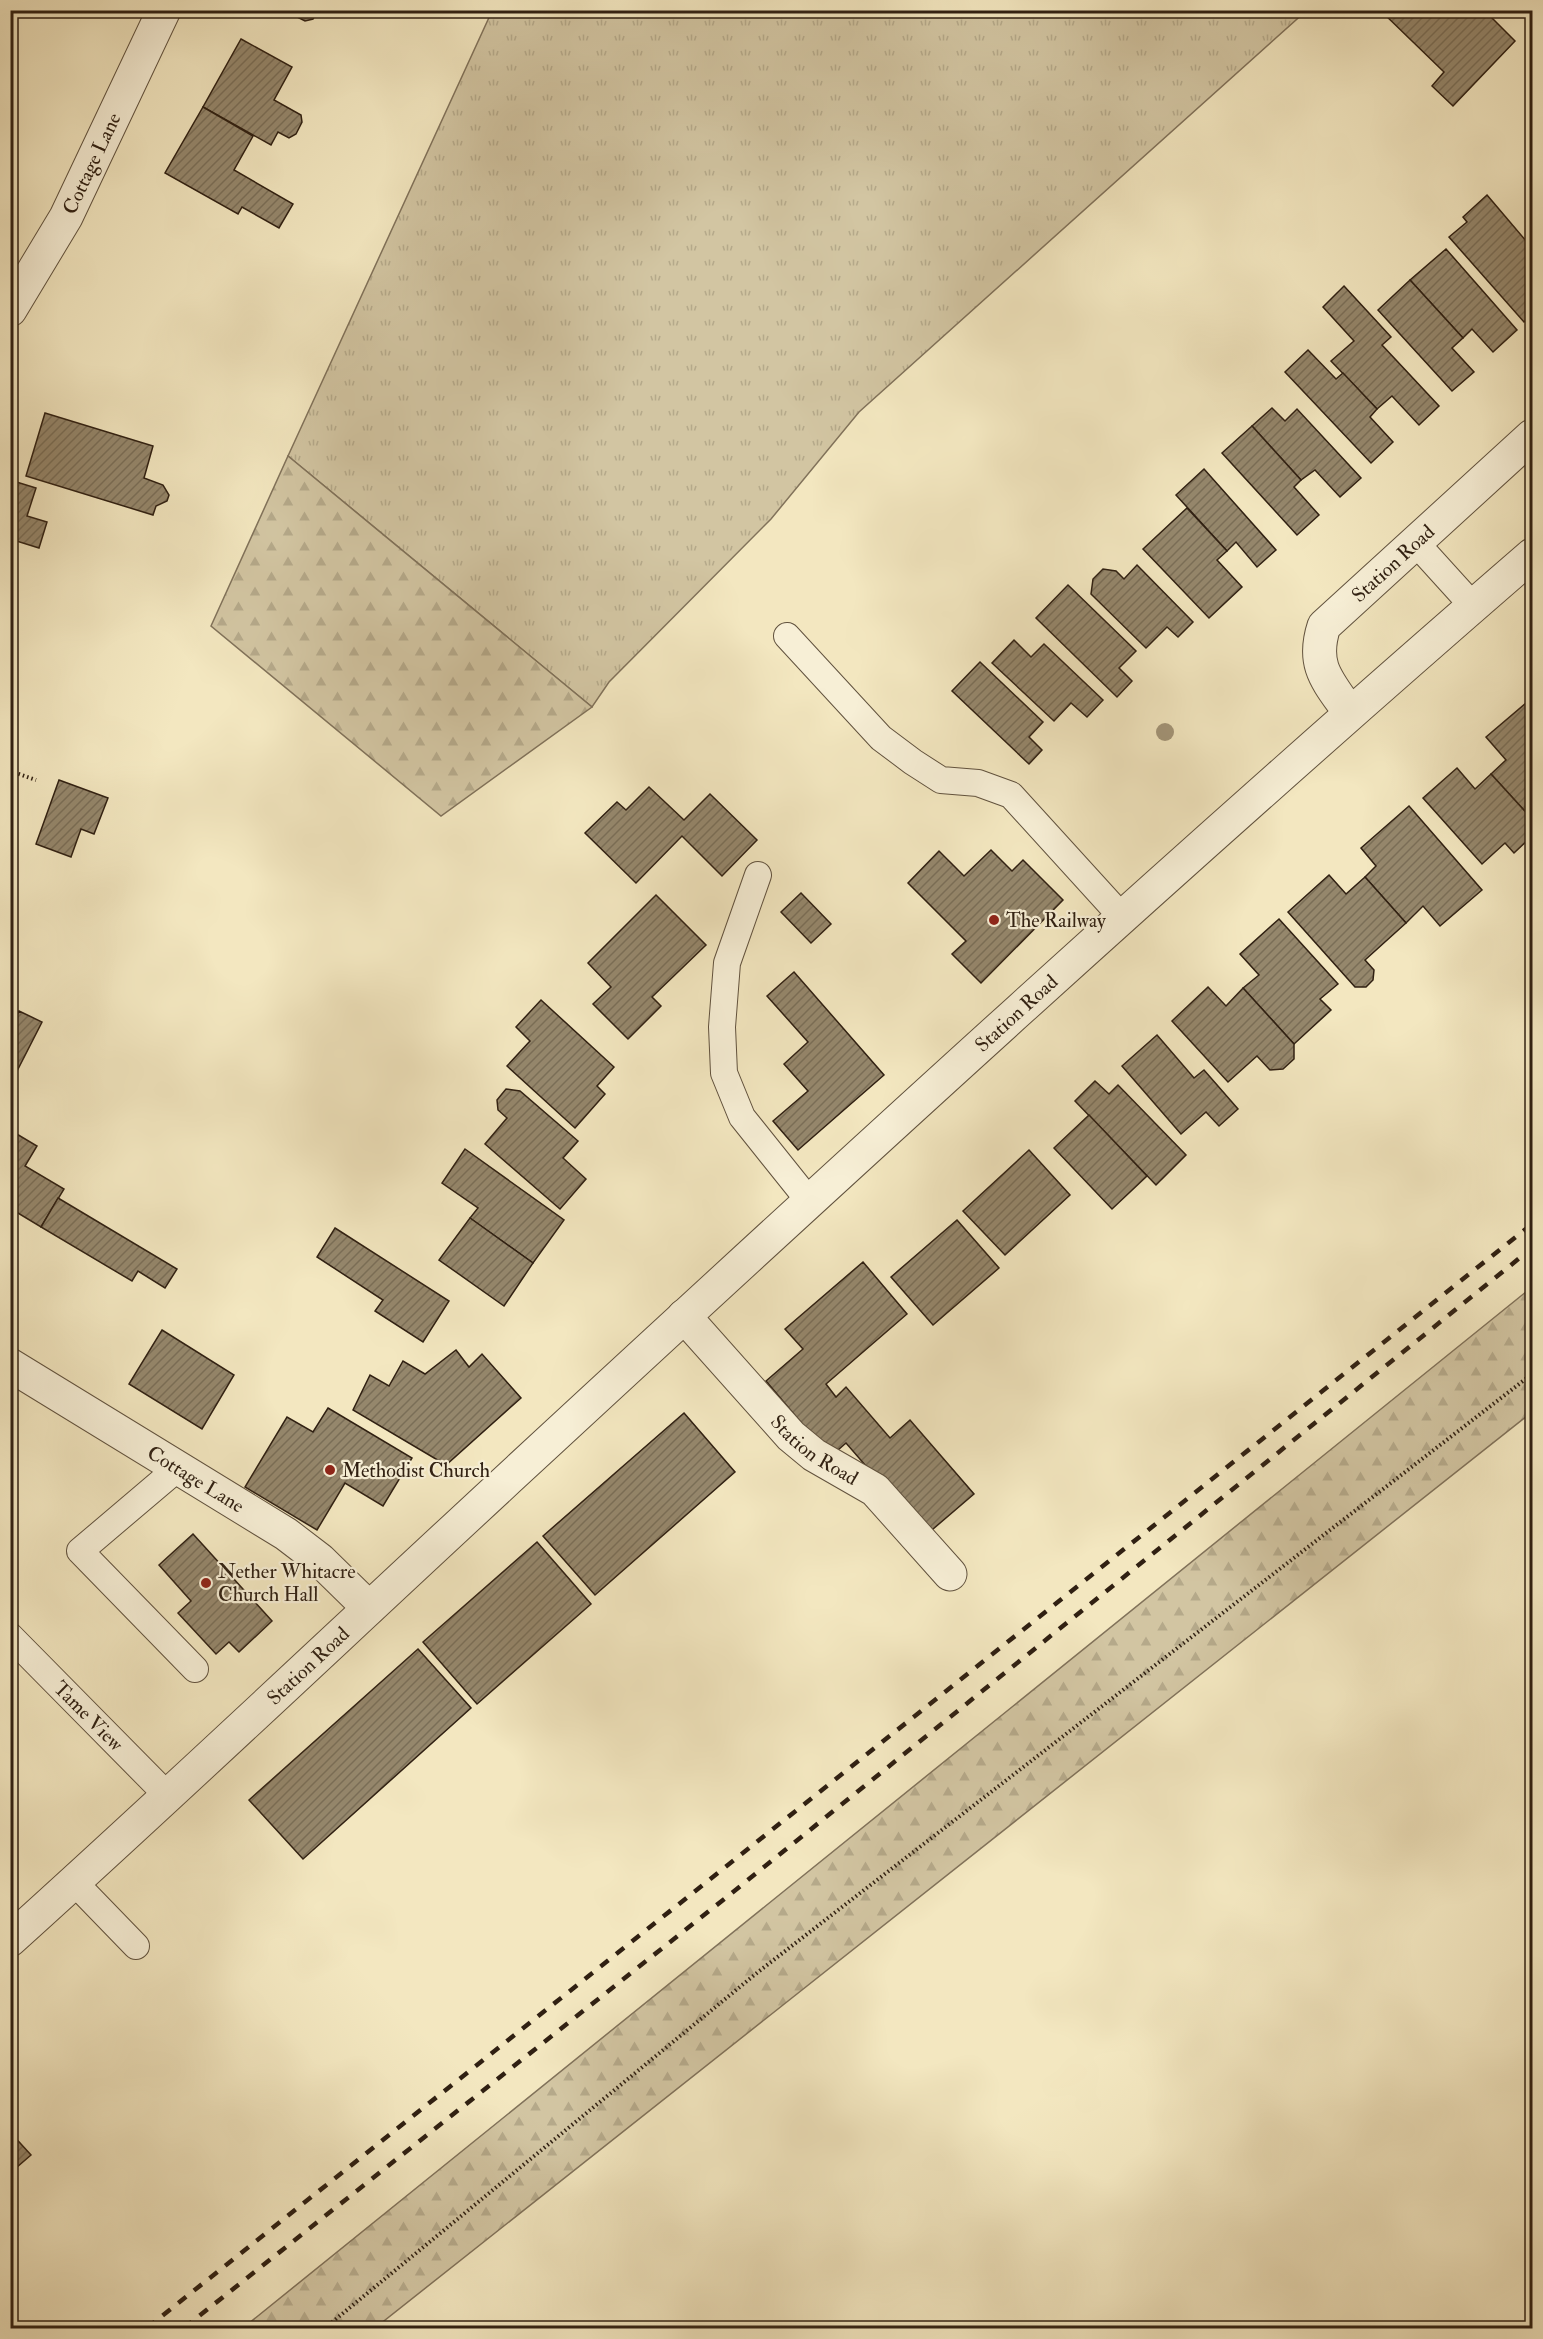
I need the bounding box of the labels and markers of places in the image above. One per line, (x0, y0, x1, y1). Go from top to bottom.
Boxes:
place label: The Railway (1006, 908, 1107, 933)
marker: The Railway (987, 913, 1001, 927)
place label: Methodist Church (342, 1458, 490, 1483)
marker: Methodist Church (323, 1463, 337, 1477)
place label: Nether Whitacre Church Hall (218, 1559, 356, 1607)
marker: Nether Whitacre Church Hall (199, 1576, 213, 1590)

